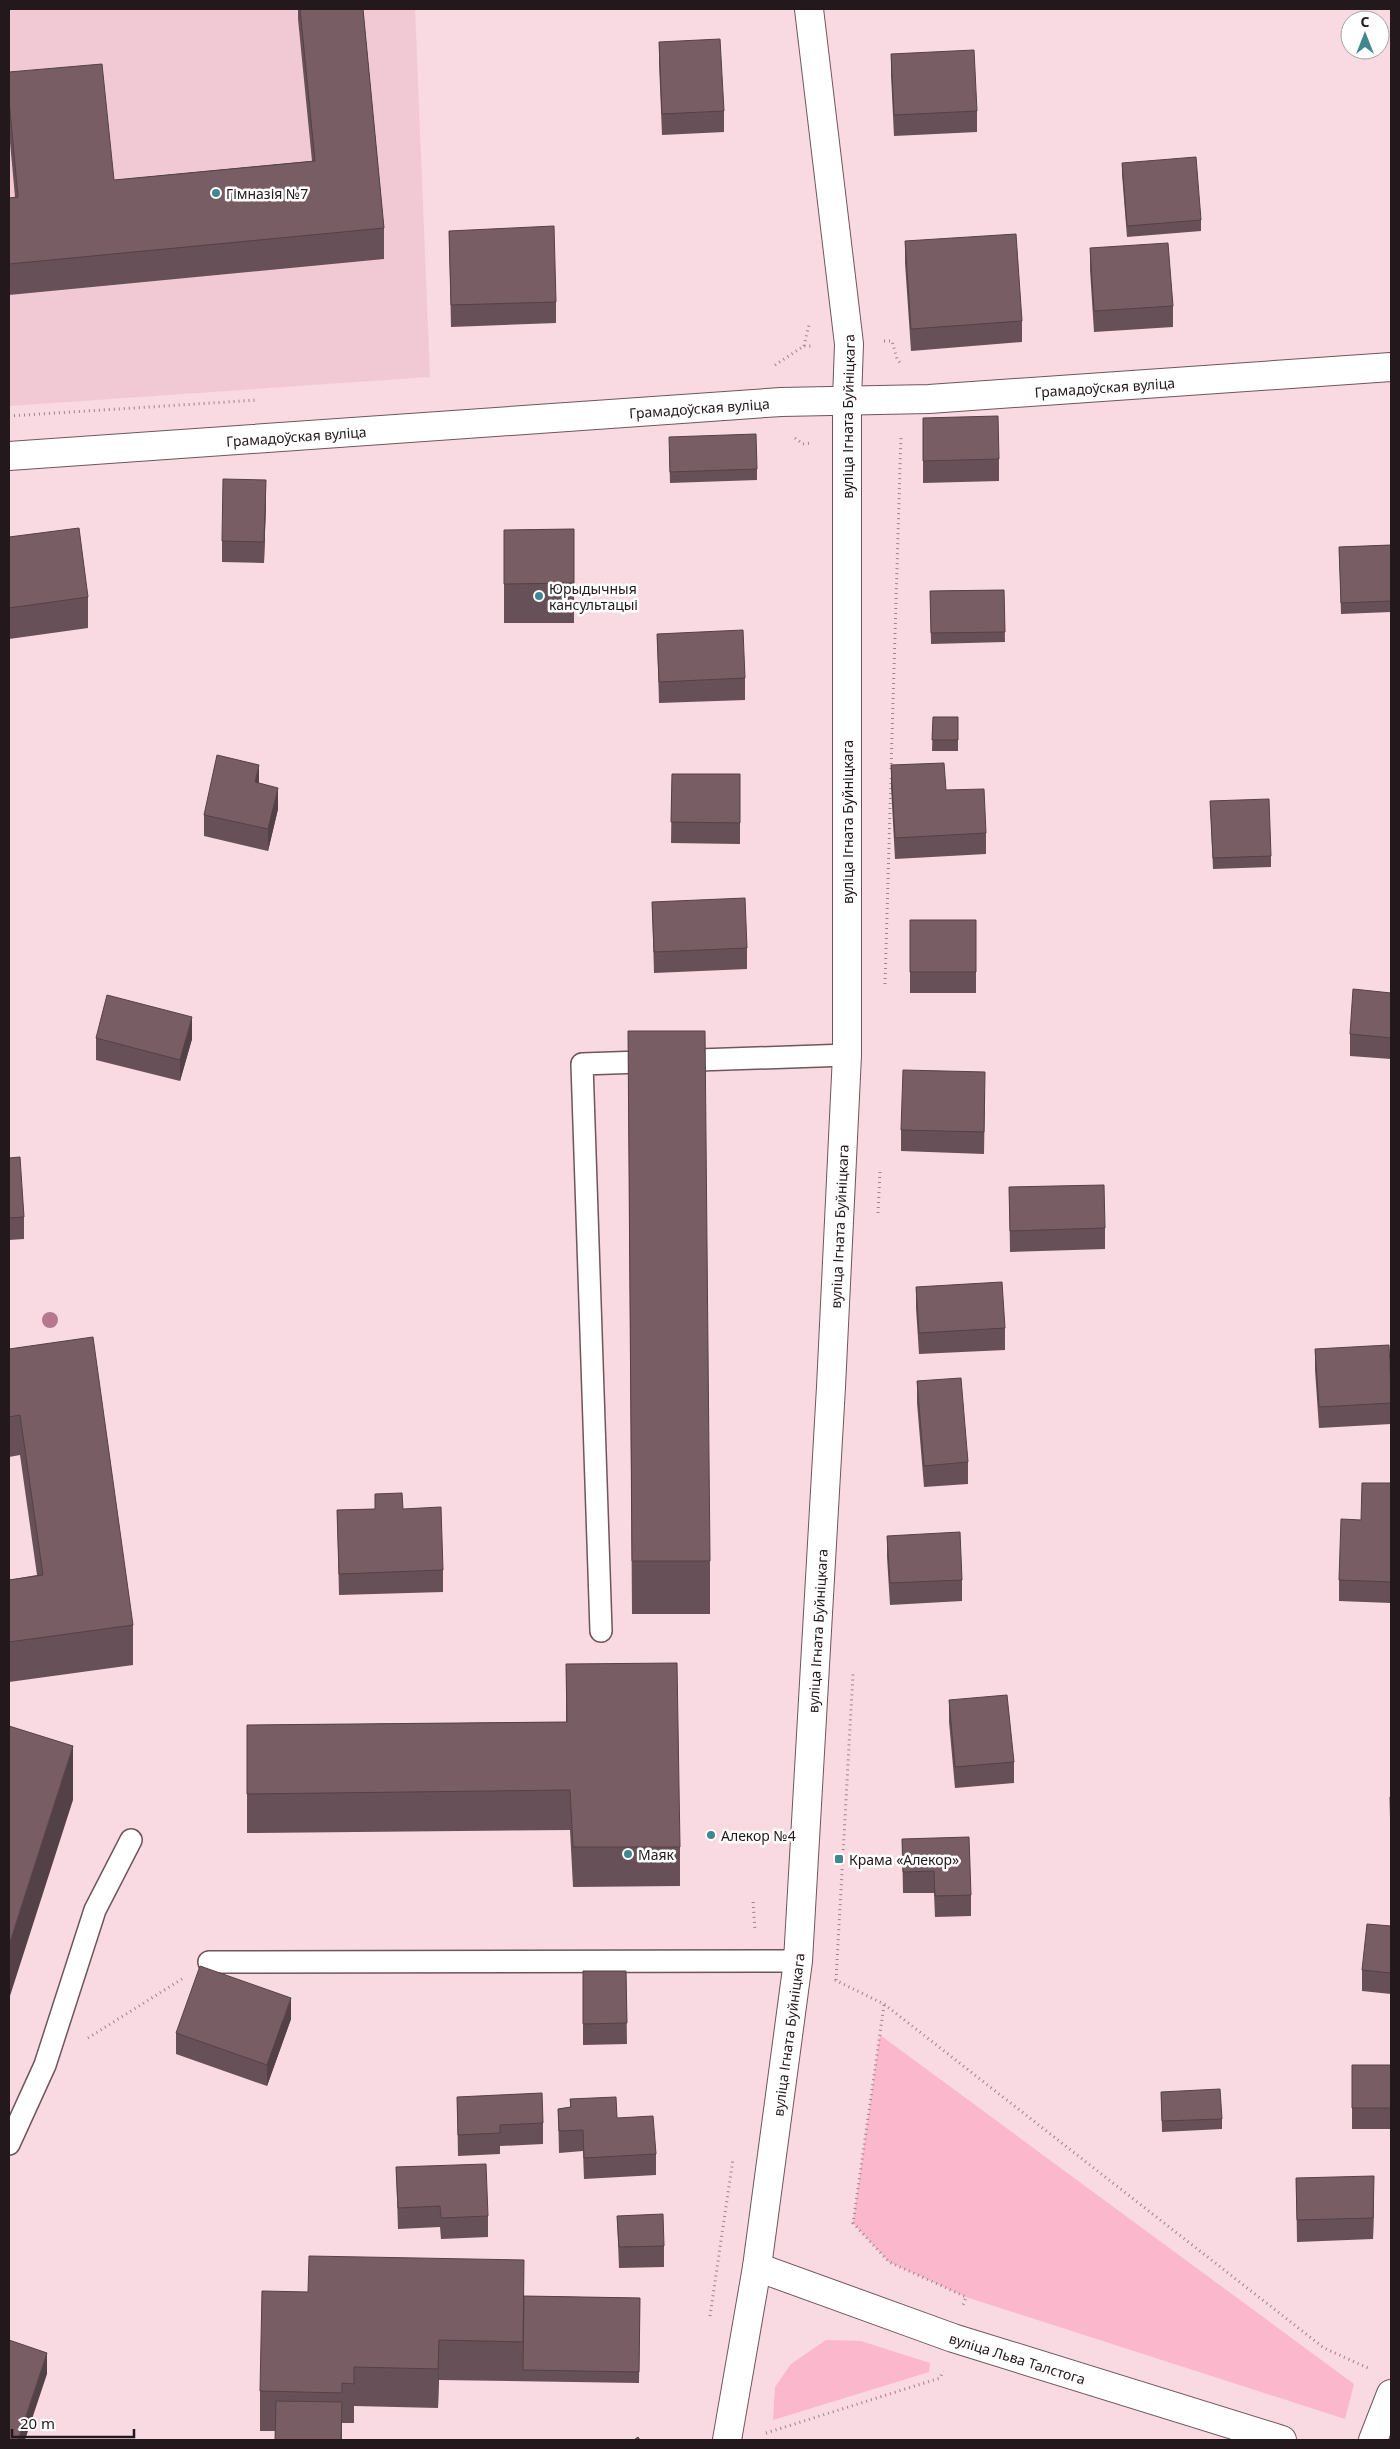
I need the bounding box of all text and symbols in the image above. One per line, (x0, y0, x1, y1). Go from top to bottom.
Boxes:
north arrow (1340, 10, 1390, 60)
text: С (1360, 12, 1370, 31)
place label: Гімназія №7 (226, 184, 308, 203)
marker: Гімназія №7 (210, 187, 222, 199)
street label: вуліца Ігната Буйніцкага (838, 333, 859, 499)
street label: Грамадоўская вуліца (1034, 372, 1176, 401)
street label: Грамадоўская вуліца (628, 393, 770, 422)
street label: Грамадоўская вуліца (225, 422, 367, 450)
place label: Юрыдычныя кансультацыі (549, 579, 638, 614)
marker: Юрыдычныя кансультацыі (533, 590, 545, 602)
street label: вуліца Ігната Буйніцкага (838, 740, 857, 904)
street label: вуліца Ігната Буйніцкага (825, 1144, 852, 1309)
street label: вуліца Ігната Буйніцкага (803, 1548, 831, 1713)
place label: Алекор №4 (721, 1826, 796, 1845)
marker: Алекор №4 (705, 1829, 717, 1841)
place label: Маяк (638, 1845, 675, 1864)
marker: Маяк (622, 1848, 634, 1860)
place label: Крама «Алекор» (849, 1850, 959, 1869)
marker: Крама «Алекор» (833, 1853, 845, 1865)
street label: вуліца Ігната Буйніцкага (768, 1953, 808, 2117)
street label: вуліца Льва Талстога (947, 2328, 1088, 2388)
scale bar (12, 2406, 135, 2438)
text: 20 m (20, 2413, 55, 2433)

